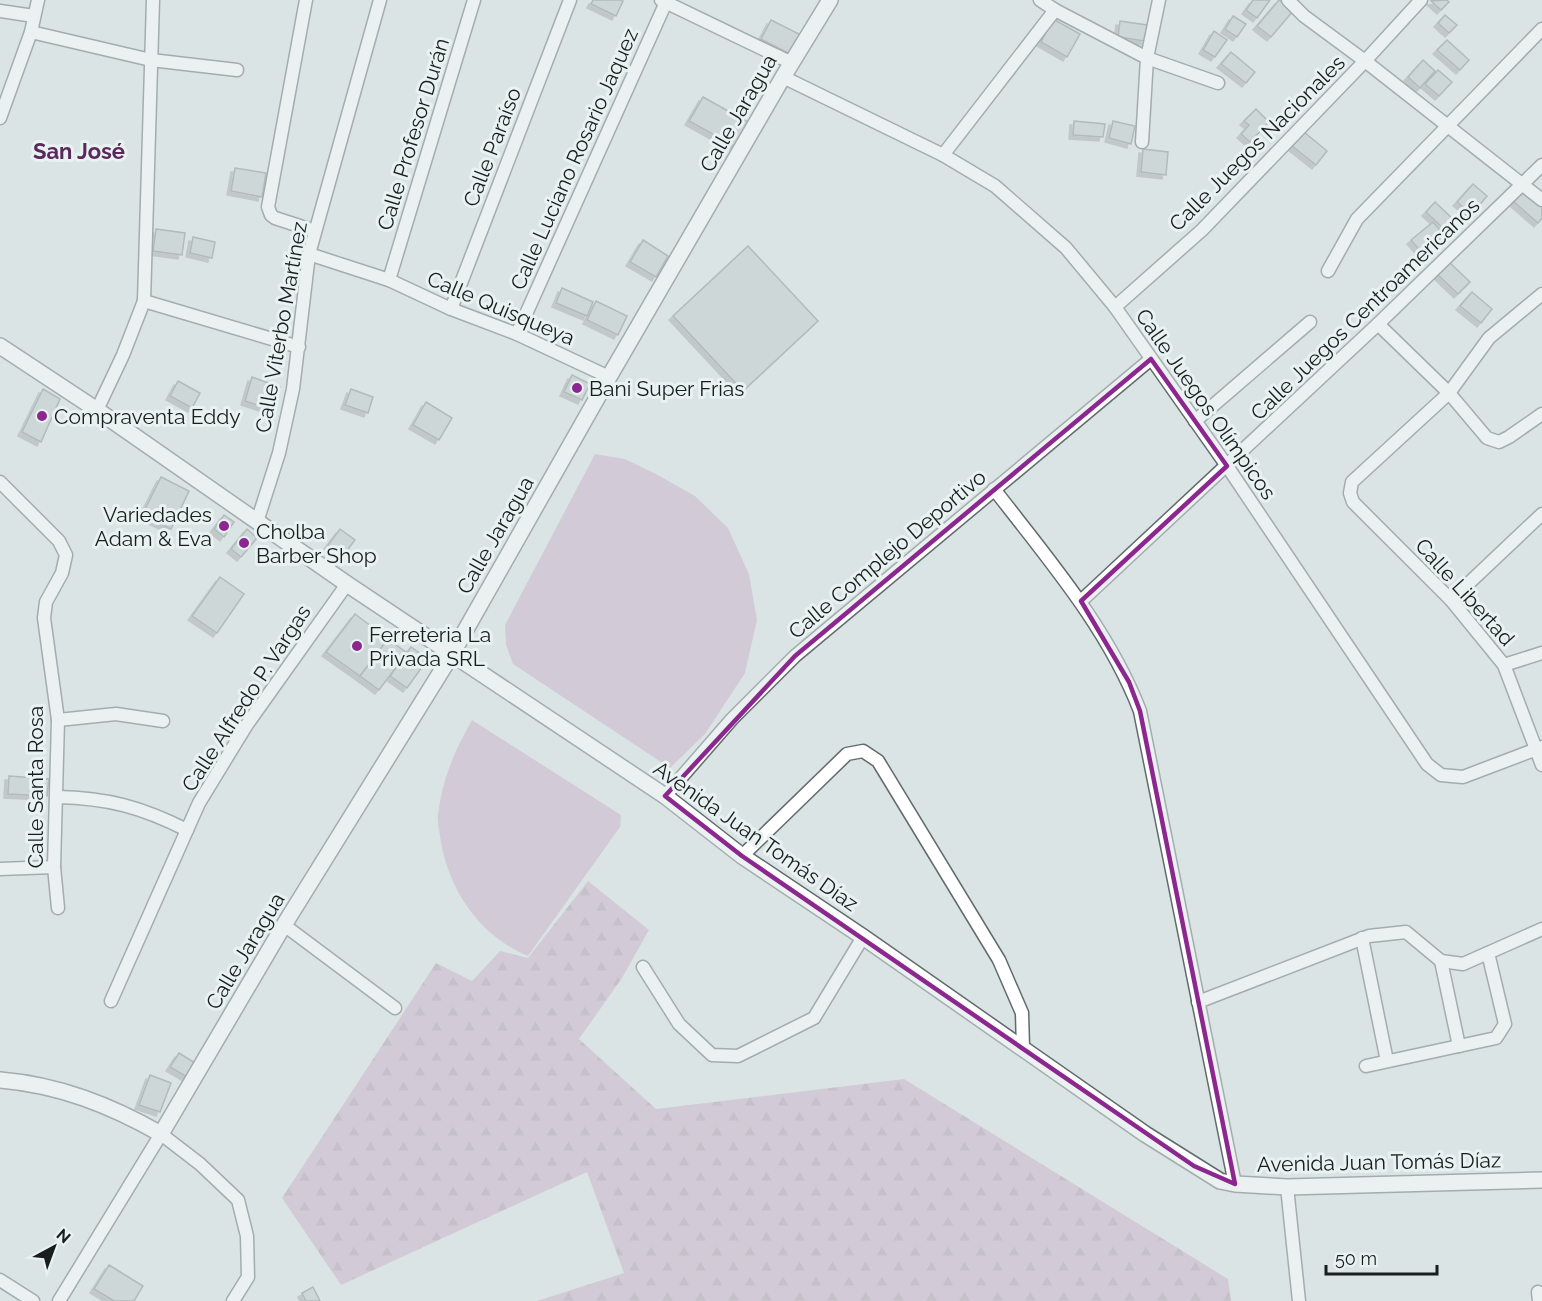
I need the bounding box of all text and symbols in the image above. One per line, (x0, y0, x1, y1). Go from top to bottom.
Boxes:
street label: Calle Luciano Rosario Jaquez (505, 25, 643, 293)
street label: Calle Profesor Durán (372, 35, 454, 233)
street label: Calle Jaragua (694, 50, 782, 176)
street label: Calle Juegos Nacionales (1164, 50, 1350, 236)
street label: Calle Paraíso (458, 84, 526, 210)
district label: San José (33, 138, 125, 164)
street label: Calle Juegos Centroamericanos (1245, 193, 1485, 425)
street label: Calle Viterbo Martínez (250, 219, 312, 435)
street label: Calle Quisqueya (423, 266, 579, 350)
street label: Calle Juegos Olímpicos (1131, 304, 1281, 504)
place label: Bani Super Frias (589, 376, 744, 401)
marker: Bani Super Frias (570, 381, 584, 395)
place label: Compraventa Eddy (54, 404, 241, 429)
marker: Compraventa Eddy (35, 409, 49, 423)
street label: Calle Complejo Deportivo (783, 464, 991, 644)
street label: Calle Jaragua (451, 472, 539, 598)
place label: Variedades Adam & Eva (95, 502, 212, 551)
marker: Variedades Adam & Eva (217, 519, 231, 533)
place label: Cholba Barber Shop (256, 519, 377, 568)
street label: Calle Libertad (1410, 533, 1520, 651)
marker: Cholba Barber Shop (237, 536, 251, 550)
street label: Calle Alfredo P. Vargas (176, 600, 316, 796)
place label: Ferreteria La Privada SRL (369, 622, 491, 671)
marker: Ferreteria La Privada SRL (350, 639, 364, 653)
street label: Calle Santa Rosa (23, 706, 48, 868)
street label: Avenida Juan Tomás Díaz (649, 756, 863, 916)
street label: Calle Jaragua (200, 888, 290, 1014)
street label: Avenida Juan Tomás Díaz (1257, 1147, 1501, 1177)
north arrow (24, 1217, 84, 1277)
text: N (53, 1225, 74, 1247)
scale bar (1326, 1238, 1437, 1276)
text: 50 m (1335, 1248, 1377, 1269)

